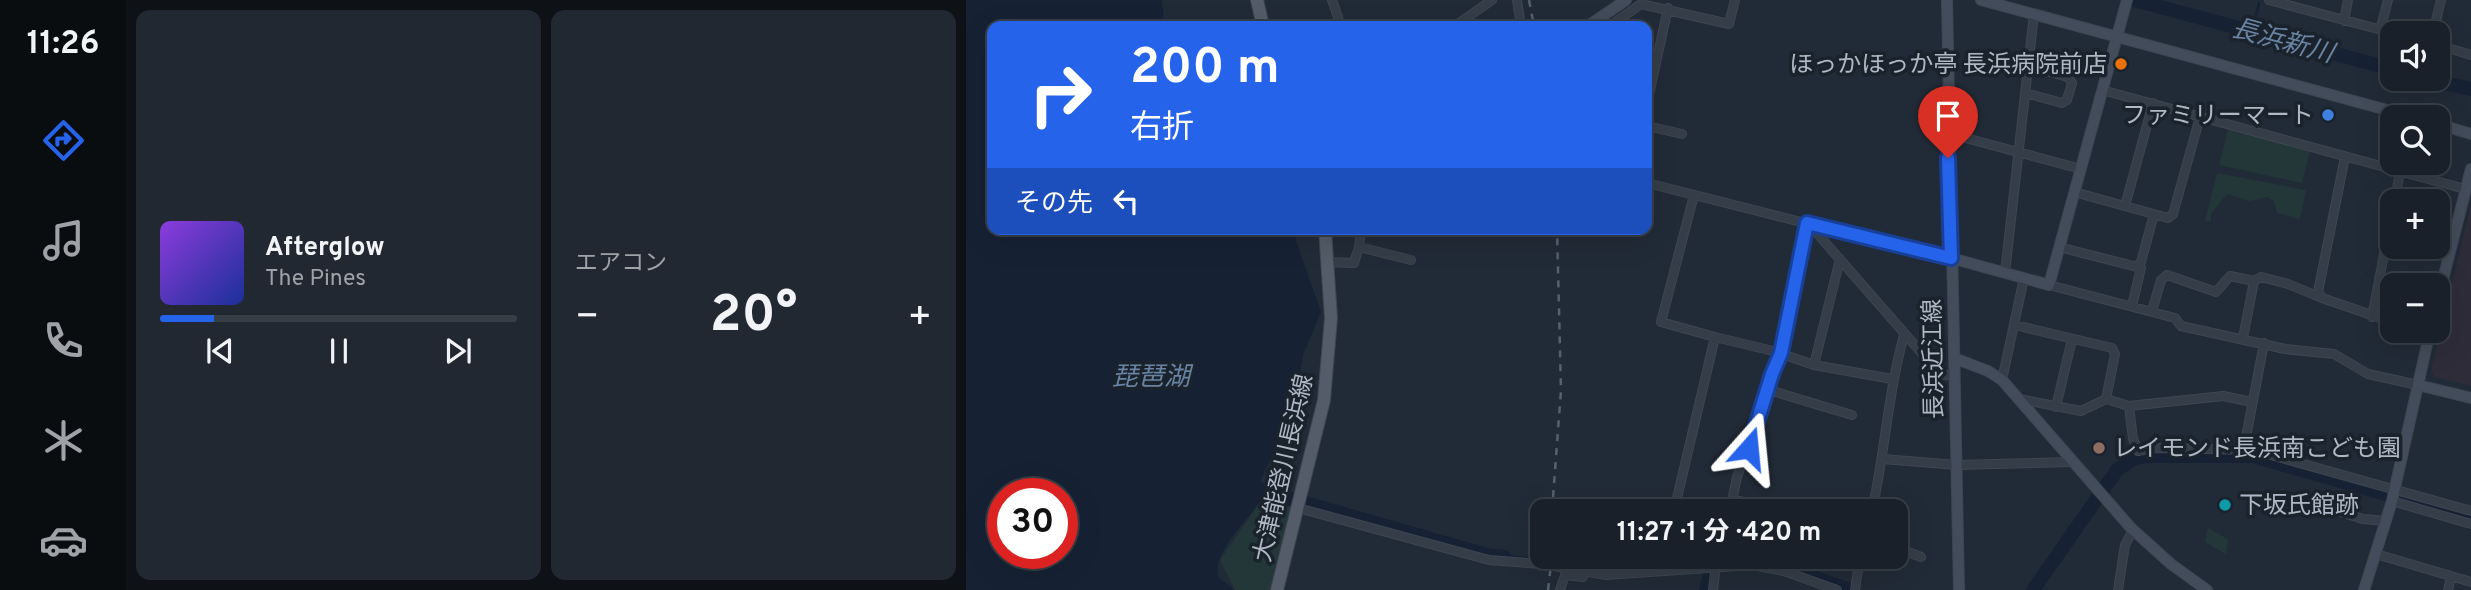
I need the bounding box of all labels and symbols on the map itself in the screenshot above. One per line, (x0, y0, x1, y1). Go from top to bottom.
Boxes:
water label: 長浜新川 (2228, 13, 2340, 73)
place label: ほっかほっか亭 長浜病院前店 (1789, 51, 2107, 81)
marker: ほっかほっか亭 長浜病院前店 (2113, 56, 2129, 72)
pin (1918, 86, 1978, 158)
place label: ファミリーマート (2122, 102, 2314, 132)
marker: ファミリーマート (2320, 107, 2336, 123)
street label: 長浜近江線 (1919, 299, 1951, 419)
water label: 琵琶湖 (1112, 362, 1194, 395)
street label: 大津能登川長浜線 (1249, 372, 1321, 565)
position arrow (1712, 411, 1786, 485)
place label: レイモンド長浜南こども園 (2113, 435, 2401, 465)
marker: レイモンド長浜南こども園 (2091, 440, 2107, 456)
speed limit sign: 30 (987, 478, 1078, 569)
place label: 下坂氏館跡 (2239, 492, 2359, 522)
marker: 下坂氏館跡 (2217, 497, 2233, 513)

